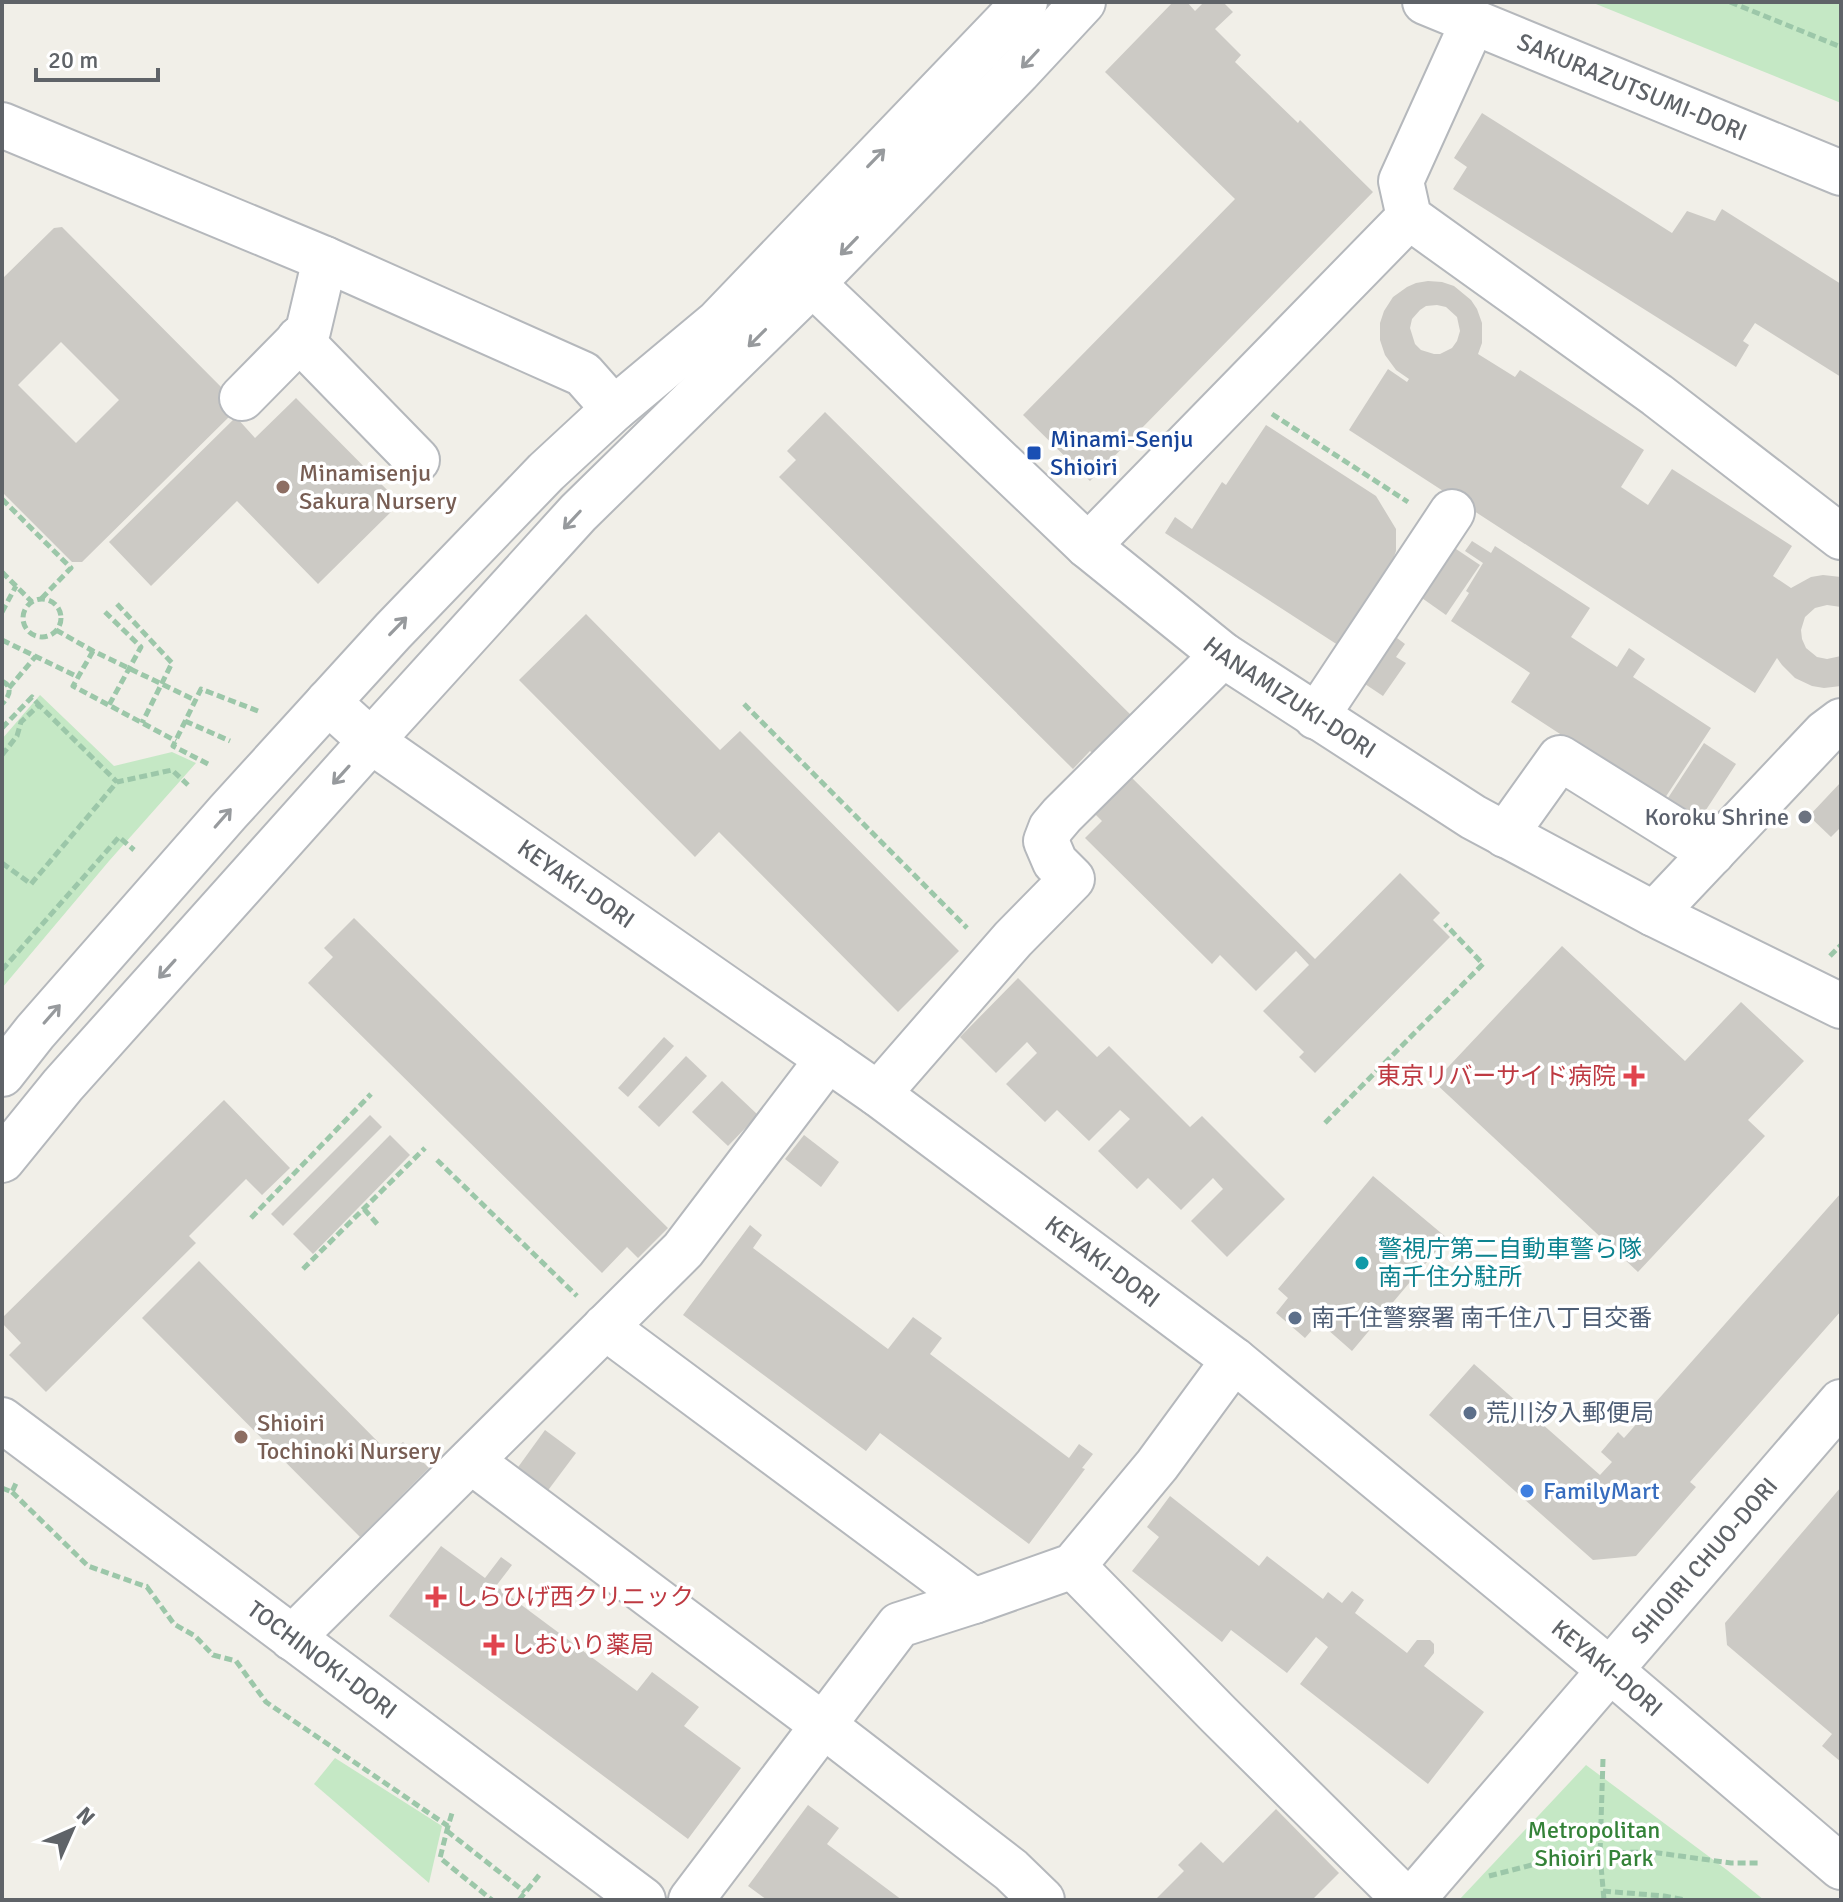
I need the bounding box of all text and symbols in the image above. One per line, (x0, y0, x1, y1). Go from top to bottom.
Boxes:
street label: SAKURAZUTSUMI-DORI (1513, 27, 1752, 148)
scale bar (36, 32, 158, 82)
text: 20 m (48, 45, 98, 75)
one-way arrow (1020, 49, 1039, 69)
one-way arrow (866, 148, 885, 168)
one-way arrow (840, 236, 859, 255)
one-way arrow (748, 328, 767, 347)
place label: Minami-Senju Shioiri (1050, 424, 1193, 482)
marker: Minami-Senju Shioiri (1025, 444, 1043, 462)
place label: Minamisenju Sakura Nursery (299, 458, 457, 516)
marker: Minamisenju Sakura Nursery (274, 478, 292, 496)
one-way arrow (564, 510, 582, 530)
one-way arrow (389, 616, 408, 636)
street label: HANAMIZUKI-DORI (1197, 630, 1382, 765)
one-way arrow (332, 764, 350, 784)
place label: Koroku Shrine (1644, 802, 1789, 832)
marker: Koroku Shrine (1796, 808, 1814, 826)
one-way arrow (214, 809, 232, 829)
street label: KEYAKI-DORI (512, 833, 641, 935)
one-way arrow (159, 958, 177, 978)
one-way arrow (42, 1004, 60, 1024)
place label: 東京リバーサイド病院 (1376, 1061, 1616, 1091)
marker: 東京リバーサイド病院 (1623, 1065, 1645, 1087)
street label: KEYAKI-DORI (1039, 1209, 1166, 1314)
place label: 警視庁第二自動車警ら隊 南千住分駐所 (1378, 1234, 1642, 1292)
marker: 警視庁第二自動車警ら隊 南千住分駐所 (1353, 1254, 1371, 1272)
place label: 南千住警察署 南千住八丁目交番 (1311, 1303, 1652, 1333)
marker: 南千住警察署 南千住八丁目交番 (1286, 1309, 1304, 1327)
place label: 荒川汐入郵便局 (1486, 1398, 1654, 1428)
marker: 荒川汐入郵便局 (1461, 1404, 1479, 1422)
place label: Shioiri Tochinoki Nursery (257, 1408, 441, 1466)
marker: Shioiri Tochinoki Nursery (232, 1428, 250, 1446)
street label: SHIOIRI CHUO-DORI (1625, 1471, 1784, 1650)
place label: FamilyMart (1543, 1476, 1660, 1506)
marker: FamilyMart (1518, 1482, 1536, 1500)
place label: しらひげ西クリニック (454, 1582, 694, 1612)
marker: しらひげ西クリニック (425, 1586, 447, 1608)
street label: TOCHINOKI-DORI (241, 1594, 403, 1726)
street label: KEYAKI-DORI (1545, 1613, 1669, 1723)
place label: しおいり薬局 (510, 1630, 654, 1660)
marker: しおいり薬局 (485, 1636, 503, 1654)
north arrow (32, 1790, 112, 1870)
text: N (71, 1801, 101, 1831)
park label: Metropolitan Shioiri Park (1528, 1815, 1660, 1873)

